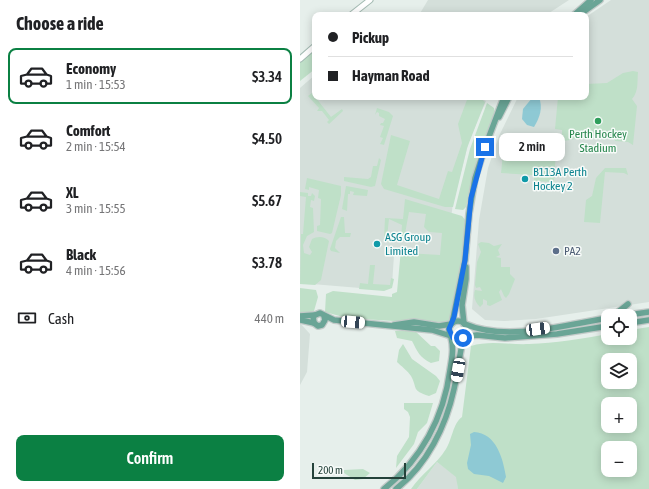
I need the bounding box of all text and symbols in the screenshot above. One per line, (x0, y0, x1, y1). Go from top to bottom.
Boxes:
text: Choose a ride (16, 13, 104, 34)
text: Pickup (352, 29, 389, 46)
icon: car (18, 58, 54, 94)
text: Economy (66, 60, 116, 77)
text: Hayman Road (352, 67, 430, 84)
text: $3.34 (252, 68, 282, 85)
text: 1 min · 15:53 (66, 77, 126, 92)
marker: Perth Hockey Stadium (593, 116, 603, 126)
icon: car (18, 120, 54, 156)
text: Comfort (66, 122, 110, 139)
place label: Perth Hockey Stadium (569, 127, 627, 155)
text: $4.50 (252, 130, 282, 147)
callout: 2 min (499, 133, 565, 161)
route end (476, 138, 494, 156)
text: 2 min · 15:54 (66, 139, 126, 154)
text: 2 min (519, 139, 545, 154)
place label: B113A Perth Hockey 2 (533, 165, 587, 193)
marker: B113A Perth Hockey 2 (520, 174, 530, 184)
icon: car (18, 182, 54, 218)
text: XL (66, 184, 79, 201)
text: $5.67 (252, 192, 282, 209)
text: 3 min · 15:55 (66, 201, 126, 216)
place label: ASG Group Limited (385, 230, 431, 258)
marker: ASG Group Limited (372, 239, 382, 249)
icon: car (18, 244, 54, 280)
place label: PA2 (564, 244, 581, 258)
text: Black (66, 246, 96, 263)
marker: PA2 (551, 246, 561, 256)
text: $3.78 (252, 254, 282, 271)
text: 4 min · 15:56 (66, 263, 126, 278)
icon: cash (16, 307, 38, 329)
map controls (601, 309, 637, 477)
button: locate (601, 309, 637, 345)
text: Cash (48, 310, 74, 327)
text: 440 m (255, 311, 284, 326)
car (341, 315, 365, 329)
car (525, 321, 551, 337)
route start (454, 329, 472, 347)
button: layers (601, 353, 637, 389)
car (450, 357, 466, 383)
button: + (601, 397, 637, 433)
button: Confirm (16, 435, 284, 481)
button: − (601, 441, 637, 477)
scale bar (312, 461, 406, 480)
text: 200 m (318, 464, 343, 476)

